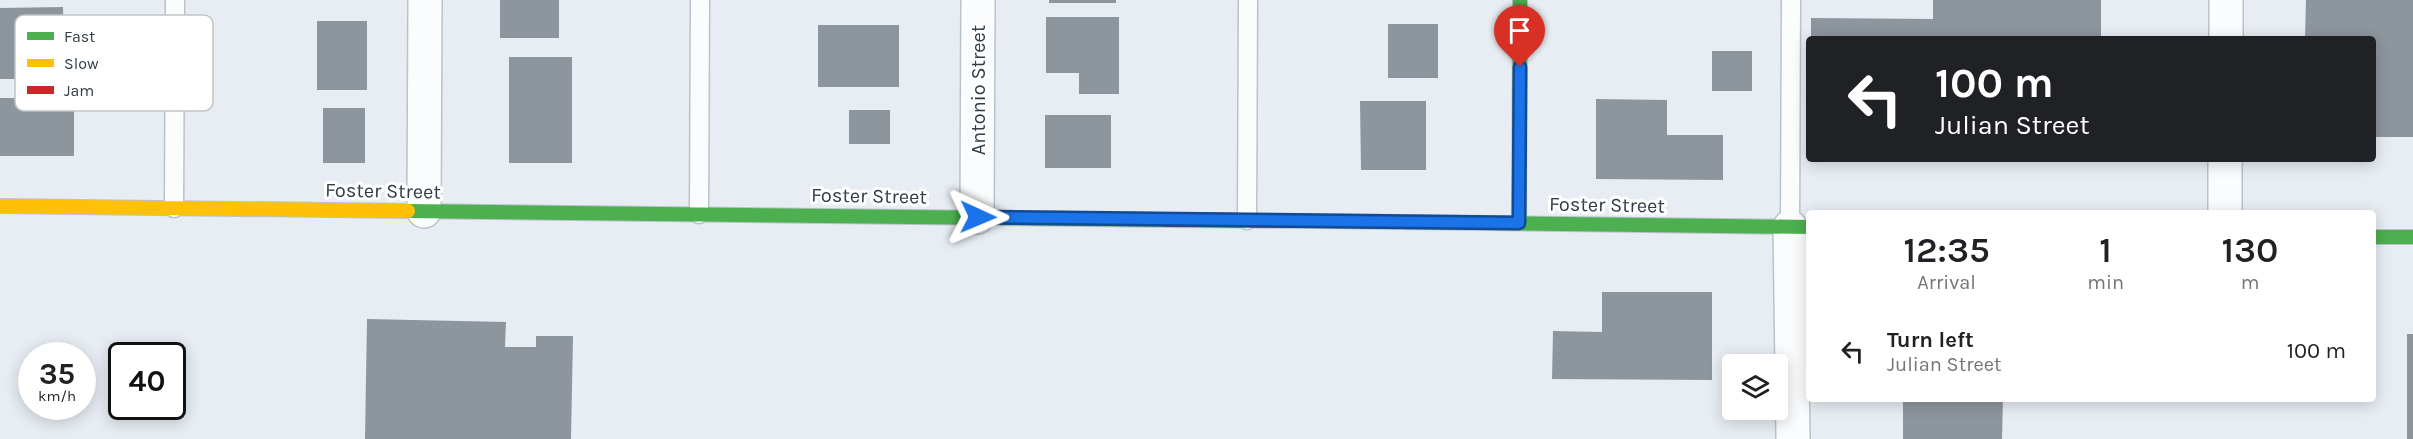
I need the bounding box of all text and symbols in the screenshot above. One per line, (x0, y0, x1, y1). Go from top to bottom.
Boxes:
pin (1494, 5, 1545, 67)
icon: arrive (1503, 14, 1536, 47)
legend (15, 15, 213, 111)
street label: Antonio Street (967, 24, 990, 155)
text: Fast (64, 27, 95, 46)
text: Slow (64, 54, 99, 73)
text: 100 m (1935, 58, 2054, 108)
icon: left (1836, 60, 1914, 138)
text: Jam (64, 81, 94, 100)
text: Julian Street (1935, 109, 2090, 141)
street label: Foster Street (325, 178, 442, 204)
street label: Foster Street (811, 183, 928, 209)
position arrow (946, 185, 1010, 249)
street label: Foster Street (1549, 192, 1666, 218)
text: 12:35 (1903, 229, 1990, 271)
text: 1 (2099, 229, 2112, 271)
text: 130 (2221, 229, 2279, 271)
text: Arrival (1917, 271, 1976, 294)
text: min (2087, 271, 2124, 294)
text: m (2241, 271, 2259, 294)
text: Turn left (1887, 327, 1974, 353)
icon: left (1836, 335, 1869, 368)
text: 100 m (2287, 338, 2346, 364)
speed limit sign: 40 (108, 342, 186, 420)
text: Julian Street (1887, 353, 2001, 376)
map controls (1722, 354, 1788, 420)
button: layers (1722, 354, 1788, 420)
text: 35 (39, 356, 75, 392)
text: km/h (38, 387, 76, 405)

